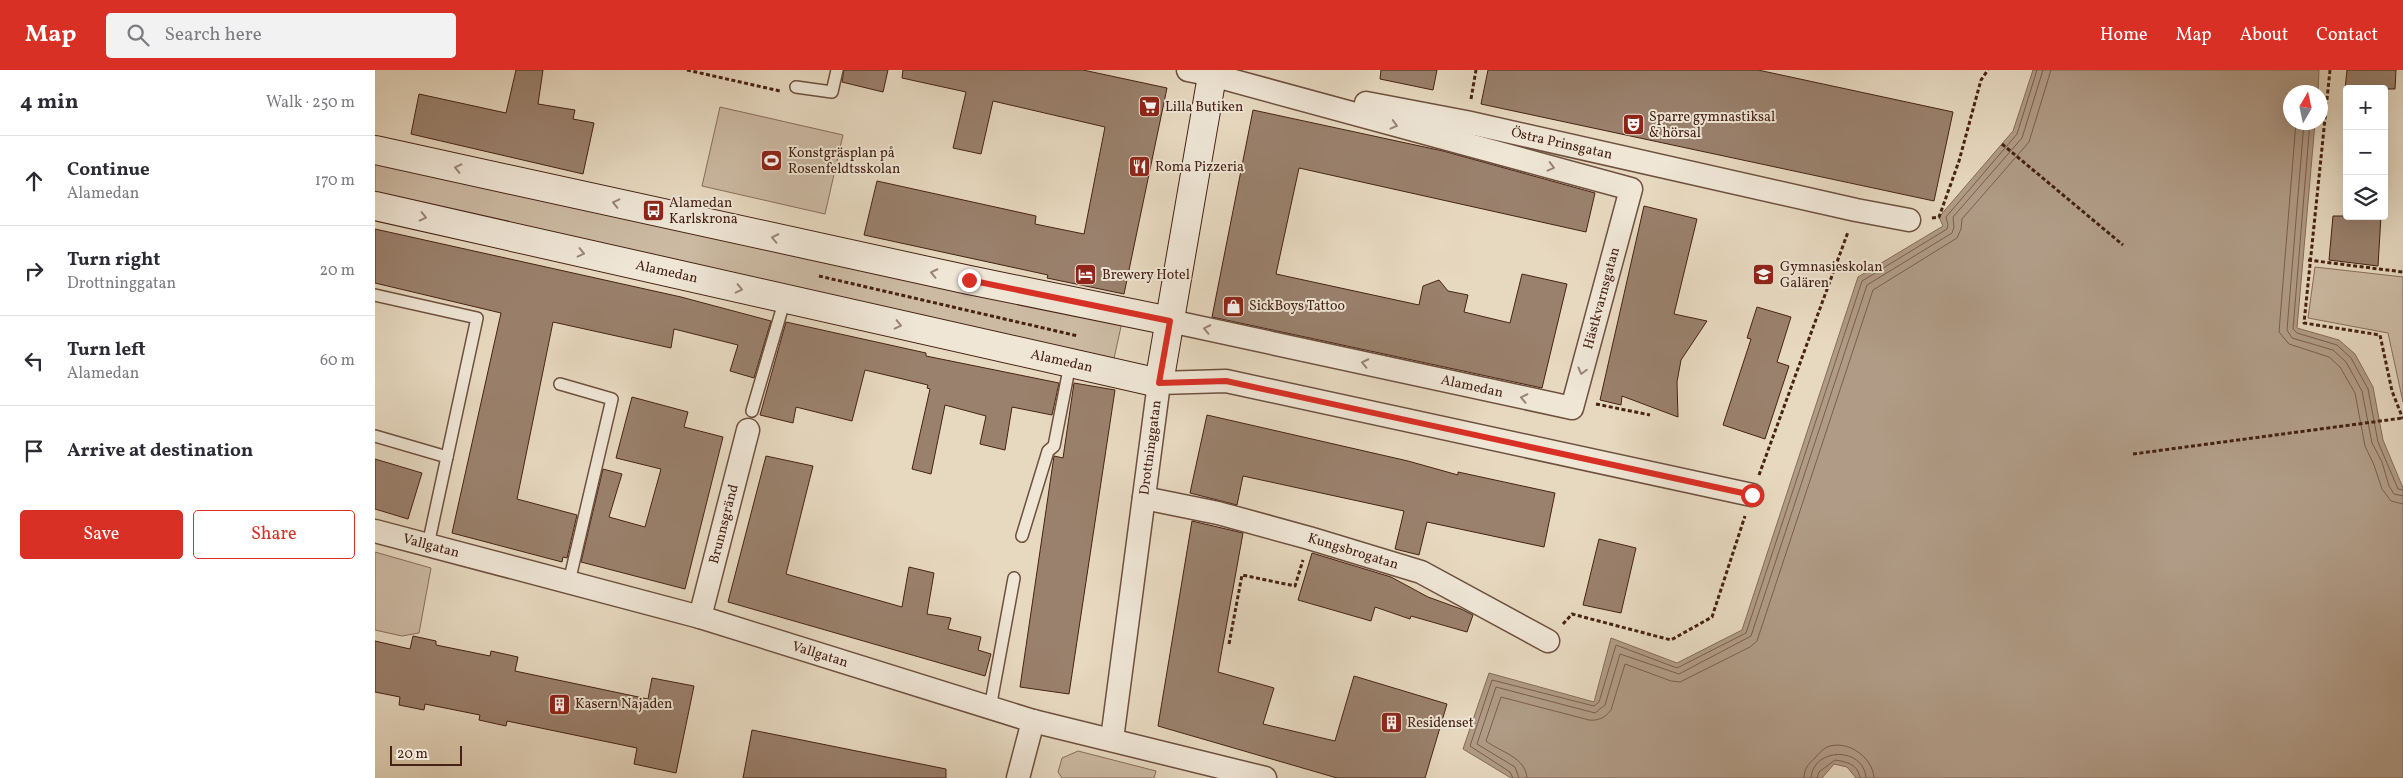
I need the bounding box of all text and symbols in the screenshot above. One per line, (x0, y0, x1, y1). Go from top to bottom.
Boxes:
search box (106, 13, 456, 58)
text: Map (25, 18, 76, 52)
icon: search (124, 21, 152, 49)
text: Search here (164, 22, 262, 48)
text: Home (2100, 23, 2148, 48)
text: Map (2176, 23, 2212, 48)
text: About (2240, 23, 2288, 48)
text: Contact (2316, 23, 2378, 48)
north arrow (2283, 85, 2328, 130)
map controls (2343, 85, 2388, 220)
button: + (2343, 85, 2388, 130)
text: 4 min (20, 88, 79, 117)
text: Walk · 250 m (266, 92, 355, 114)
supermarket icon: Lilla Butiken (1137, 95, 1161, 119)
place label: Lilla Butiken (1165, 98, 1243, 117)
place label: Sparre gymnastiksal & hörsal (1649, 108, 1775, 143)
theatre icon: Sparre gymnastiksal & hörsal (1621, 113, 1645, 137)
one-way arrow (1390, 119, 1398, 129)
street label: Östra Prinsgatan (1509, 123, 1614, 164)
button: − (2343, 130, 2388, 175)
place label: Konstgräsplan på Rosenfeldtsskolan (788, 144, 900, 179)
sports icon: Konstgräsplan på Rosenfeldtsskolan (760, 149, 784, 173)
restaurant icon: Roma Pizzeria (1127, 155, 1151, 179)
text: Continue (67, 157, 150, 183)
place label: Roma Pizzeria (1155, 158, 1244, 177)
one-way arrow (1547, 162, 1555, 172)
one-way arrow (453, 163, 462, 173)
icon: ahead (20, 167, 48, 195)
text: 170 m (315, 170, 355, 192)
button: layers (2343, 175, 2388, 220)
text: Alamedan (67, 183, 139, 205)
place label: Alamedan Karlskrona (669, 194, 738, 229)
one-way arrow (612, 198, 621, 209)
bus stop icon: Alamedan Karlskrona (641, 199, 665, 223)
one-way arrow (418, 211, 427, 222)
one-way arrow (771, 233, 780, 244)
street label: Hästkvarnsgatan (1579, 245, 1624, 351)
text: Turn right (67, 247, 160, 273)
one-way arrow (577, 247, 585, 258)
street label: Alamedan (634, 256, 700, 288)
icon: right (20, 257, 48, 285)
place label: Gymnasieskolan Galären (1780, 258, 1883, 293)
text: 20 m (320, 260, 355, 282)
hotel icon: Brewery Hotel (1074, 263, 1098, 287)
school or university icon: Gymnasieskolan Galären (1752, 263, 1776, 287)
place label: Brewery Hotel (1102, 266, 1190, 285)
one-way arrow (929, 268, 938, 278)
route end (958, 269, 981, 292)
text: Drottninggatan (67, 273, 176, 295)
one-way arrow (735, 283, 744, 294)
shop icon: SickBoys Tattoo (1221, 294, 1245, 318)
place label: SickBoys Tattoo (1249, 297, 1345, 316)
one-way arrow (894, 319, 902, 330)
one-way arrow (1202, 324, 1211, 335)
text: Turn left (67, 337, 146, 363)
street label: Alamedan (1029, 345, 1095, 377)
icon: left (20, 347, 48, 375)
text: 60 m (320, 350, 355, 372)
one-way arrow (1361, 359, 1370, 369)
text: Alamedan (67, 363, 139, 385)
one-way arrow (1577, 367, 1588, 376)
street label: Alamedan (1439, 370, 1505, 402)
one-way arrow (1520, 393, 1529, 404)
street label: Drottninggatan (1135, 399, 1166, 496)
icon: arrive (20, 437, 48, 465)
text: Arrive at destination (67, 438, 253, 464)
street label: Brunnsgränd (705, 482, 743, 566)
route start (1741, 484, 1764, 507)
button: Save (20, 510, 183, 559)
button: Share (193, 510, 355, 559)
street label: Vallgatan (401, 529, 461, 562)
street label: Kungsbrogatan (1305, 529, 1401, 574)
street label: Vallgatan (790, 637, 851, 672)
building icon: Kasern Najaden (547, 692, 571, 716)
place label: Kasern Najaden (575, 695, 672, 714)
building icon: Residenset (1379, 711, 1403, 735)
place label: Residenset (1407, 714, 1474, 733)
scale bar (390, 743, 463, 766)
text: 20 m (397, 745, 428, 764)

